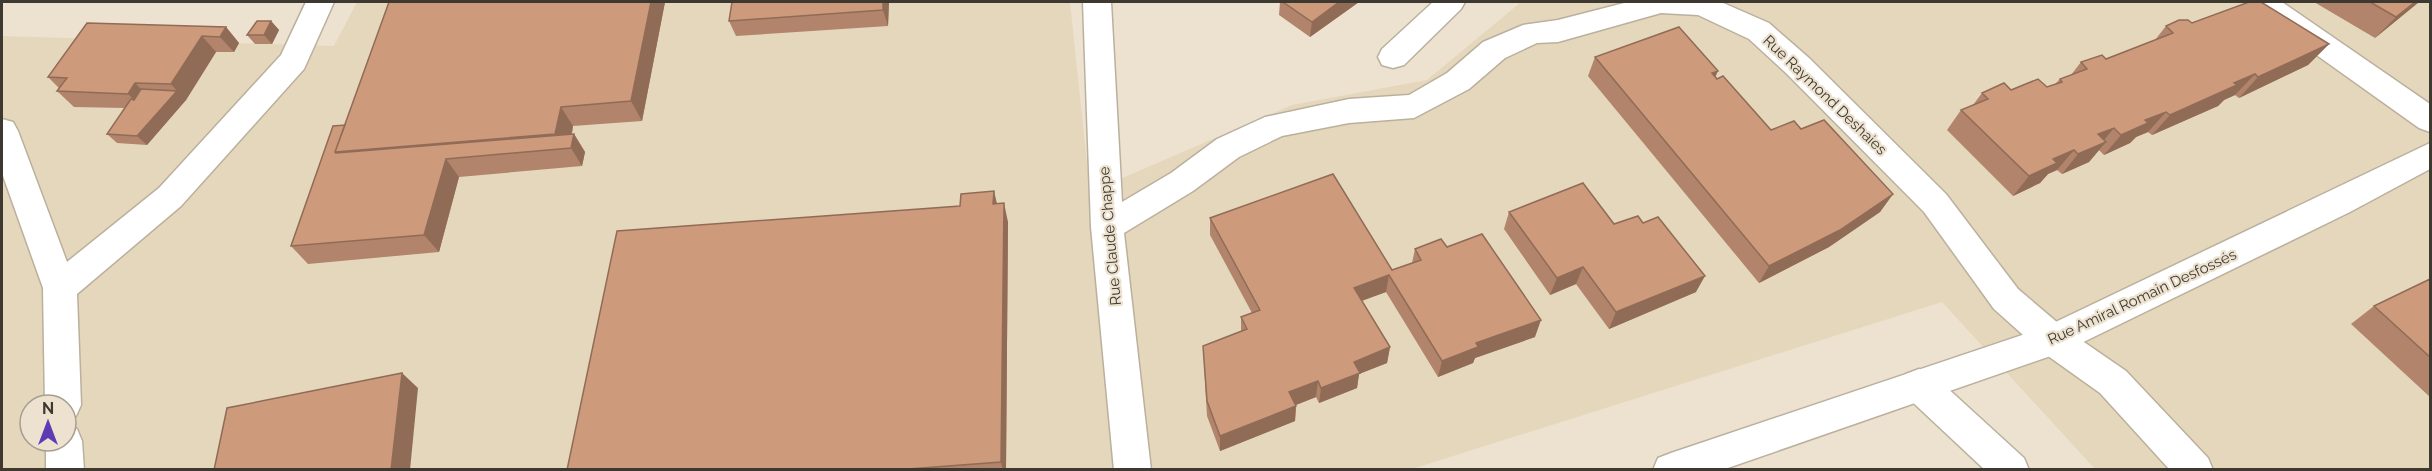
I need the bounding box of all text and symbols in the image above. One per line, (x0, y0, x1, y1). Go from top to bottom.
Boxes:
street label: Rue Raymond Deshaies (1760, 31, 1890, 159)
street label: Rue Claude Chappe (1095, 166, 1125, 306)
street label: Rue Amiral Romain Desfossés (2045, 245, 2239, 349)
north arrow (18, 393, 78, 453)
text: N (42, 399, 54, 418)

